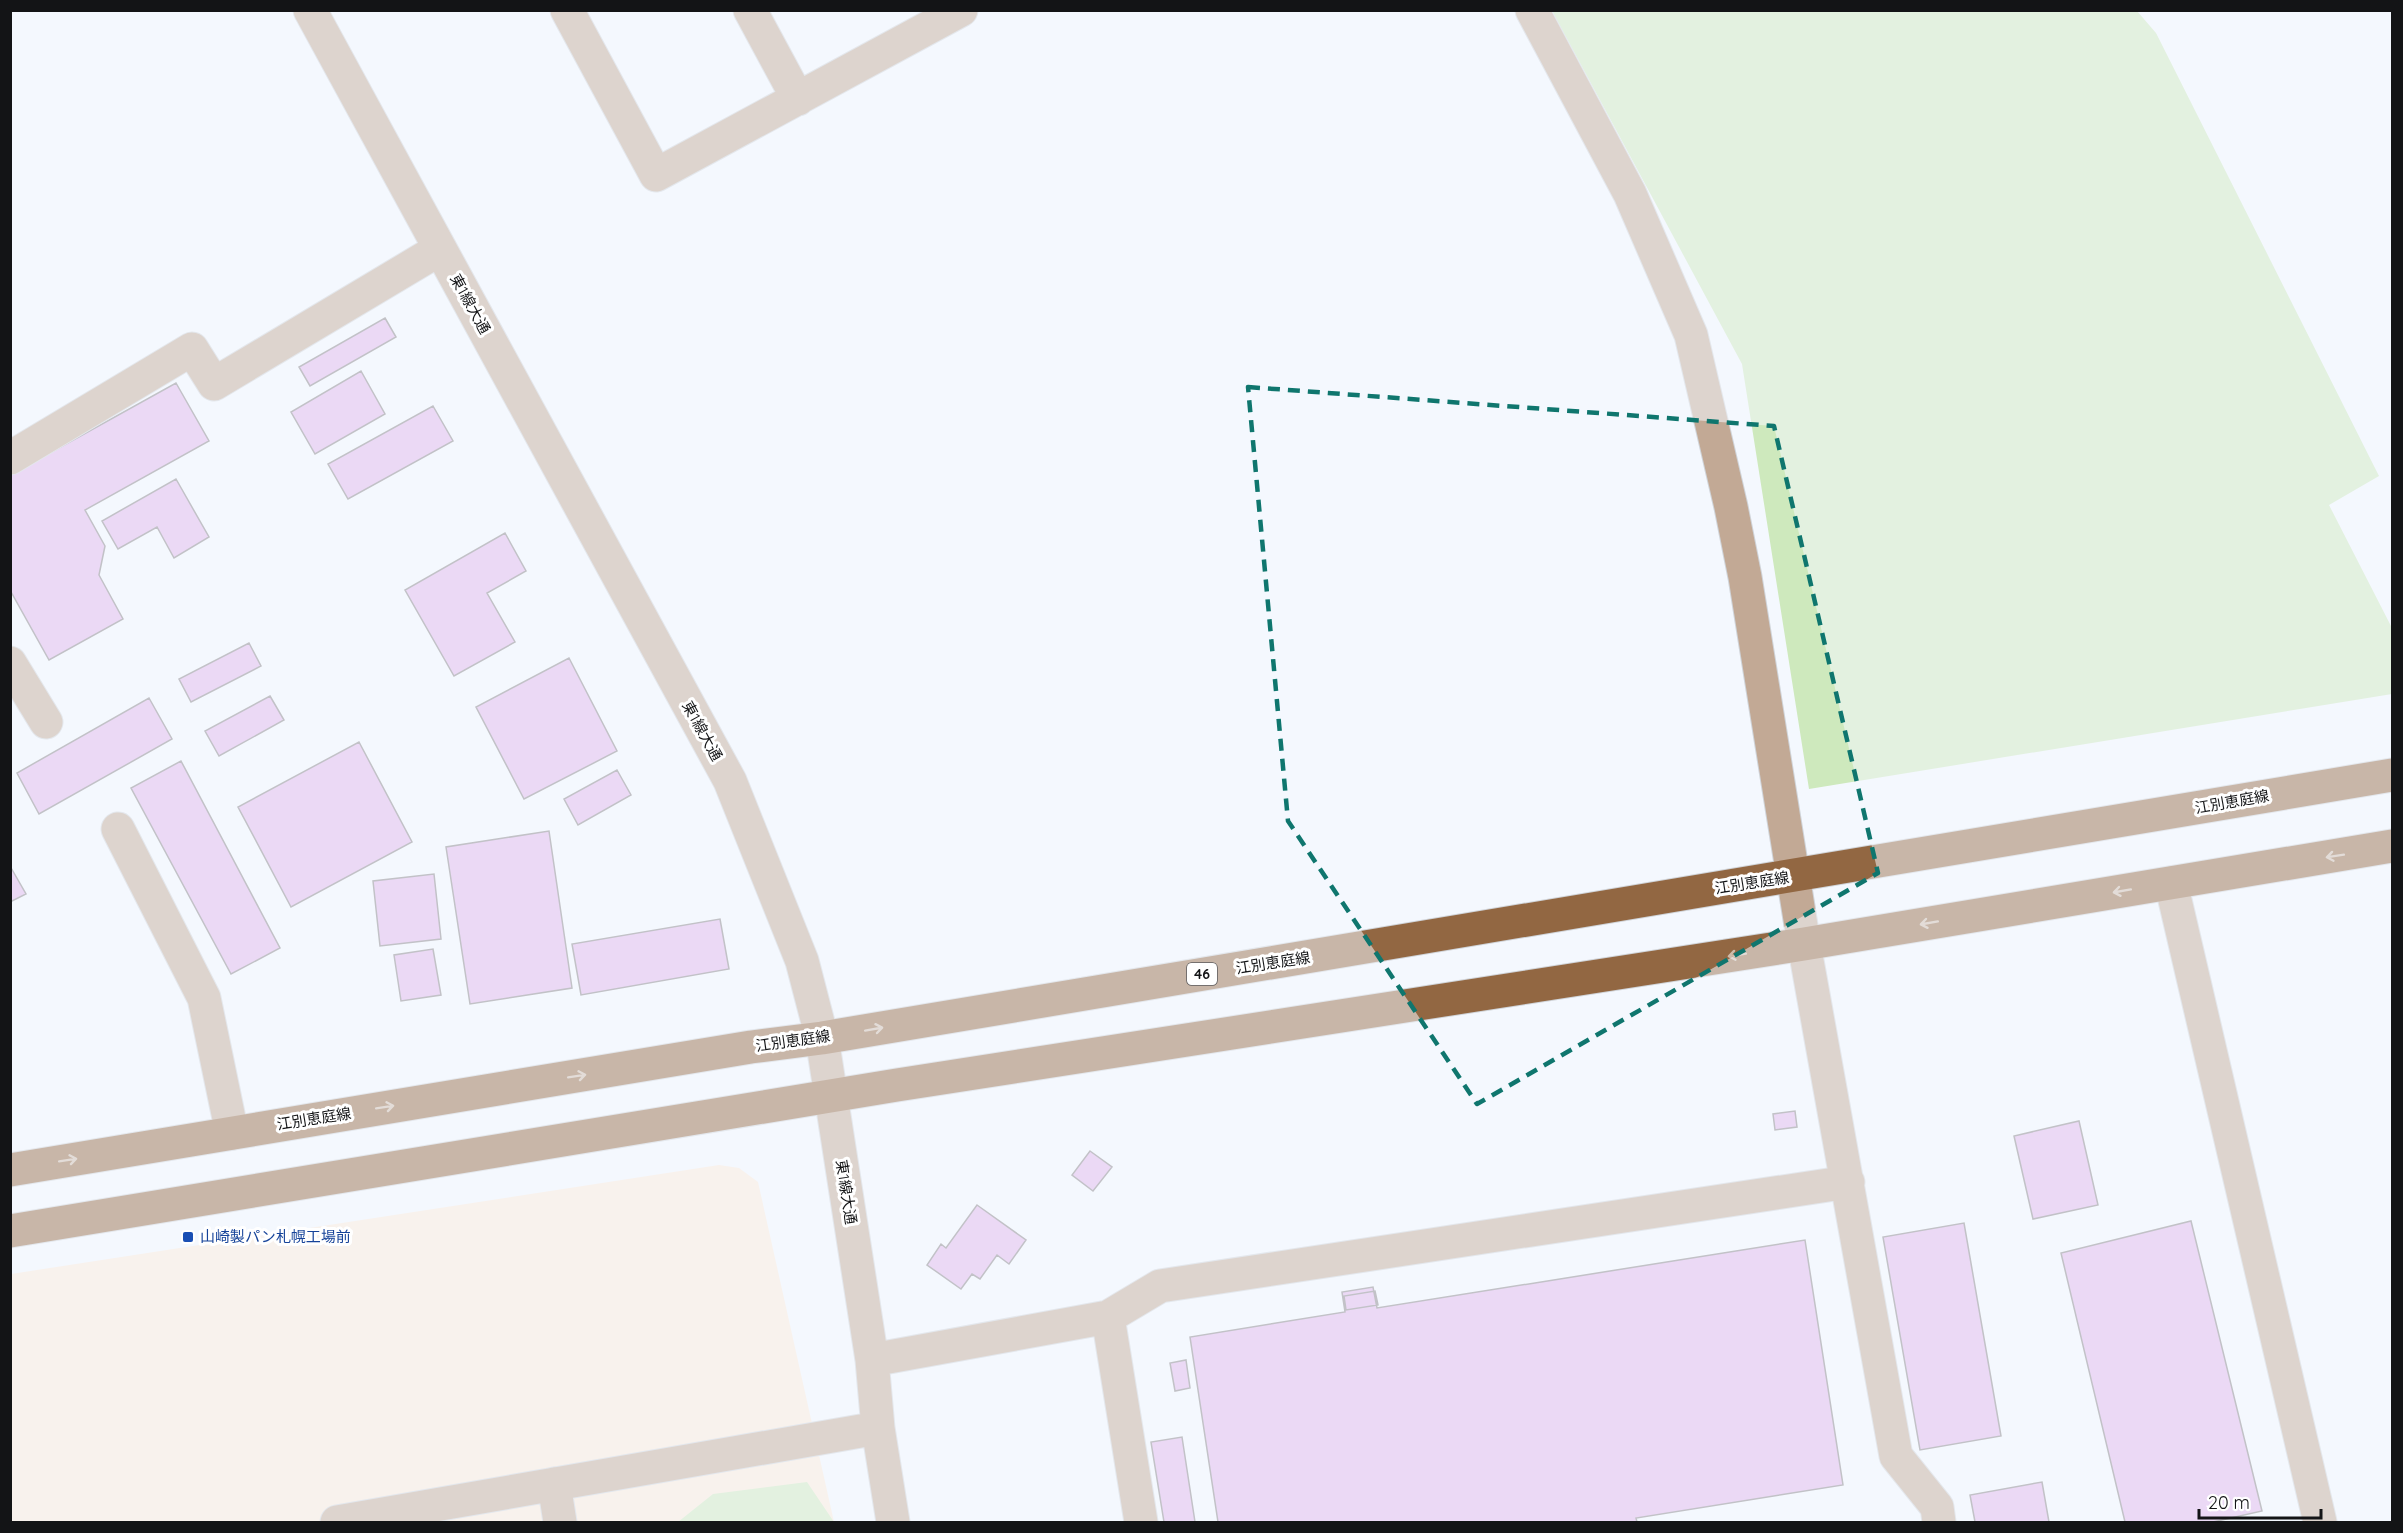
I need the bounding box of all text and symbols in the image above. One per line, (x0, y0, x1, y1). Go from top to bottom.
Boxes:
street label: 東1線大通 (446, 270, 495, 337)
street label: 東1線大通 (678, 697, 727, 764)
street label: 江別恵庭線 (2193, 786, 2271, 817)
one-way arrow (2325, 850, 2345, 861)
street label: 江別恵庭線 (1713, 867, 1790, 898)
one-way arrow (2112, 886, 2132, 897)
one-way arrow (1920, 918, 1940, 929)
street label: 江別恵庭線 (1234, 947, 1311, 978)
one-way arrow (1728, 949, 1747, 960)
road number: 46 (1187, 963, 1217, 985)
one-way arrow (863, 1023, 883, 1034)
street label: 江別恵庭線 (754, 1026, 831, 1055)
one-way arrow (567, 1070, 587, 1081)
one-way arrow (375, 1102, 394, 1113)
street label: 江別恵庭線 (275, 1103, 352, 1134)
one-way arrow (58, 1154, 78, 1165)
street label: 東1線大通 (832, 1158, 861, 1226)
place label: 山崎製パン札幌工場前 (200, 1227, 351, 1246)
marker: 山崎製パン札幌工場前 (181, 1230, 195, 1244)
scale bar (2199, 1482, 2320, 1520)
text: 20 m (2208, 1491, 2250, 1514)

